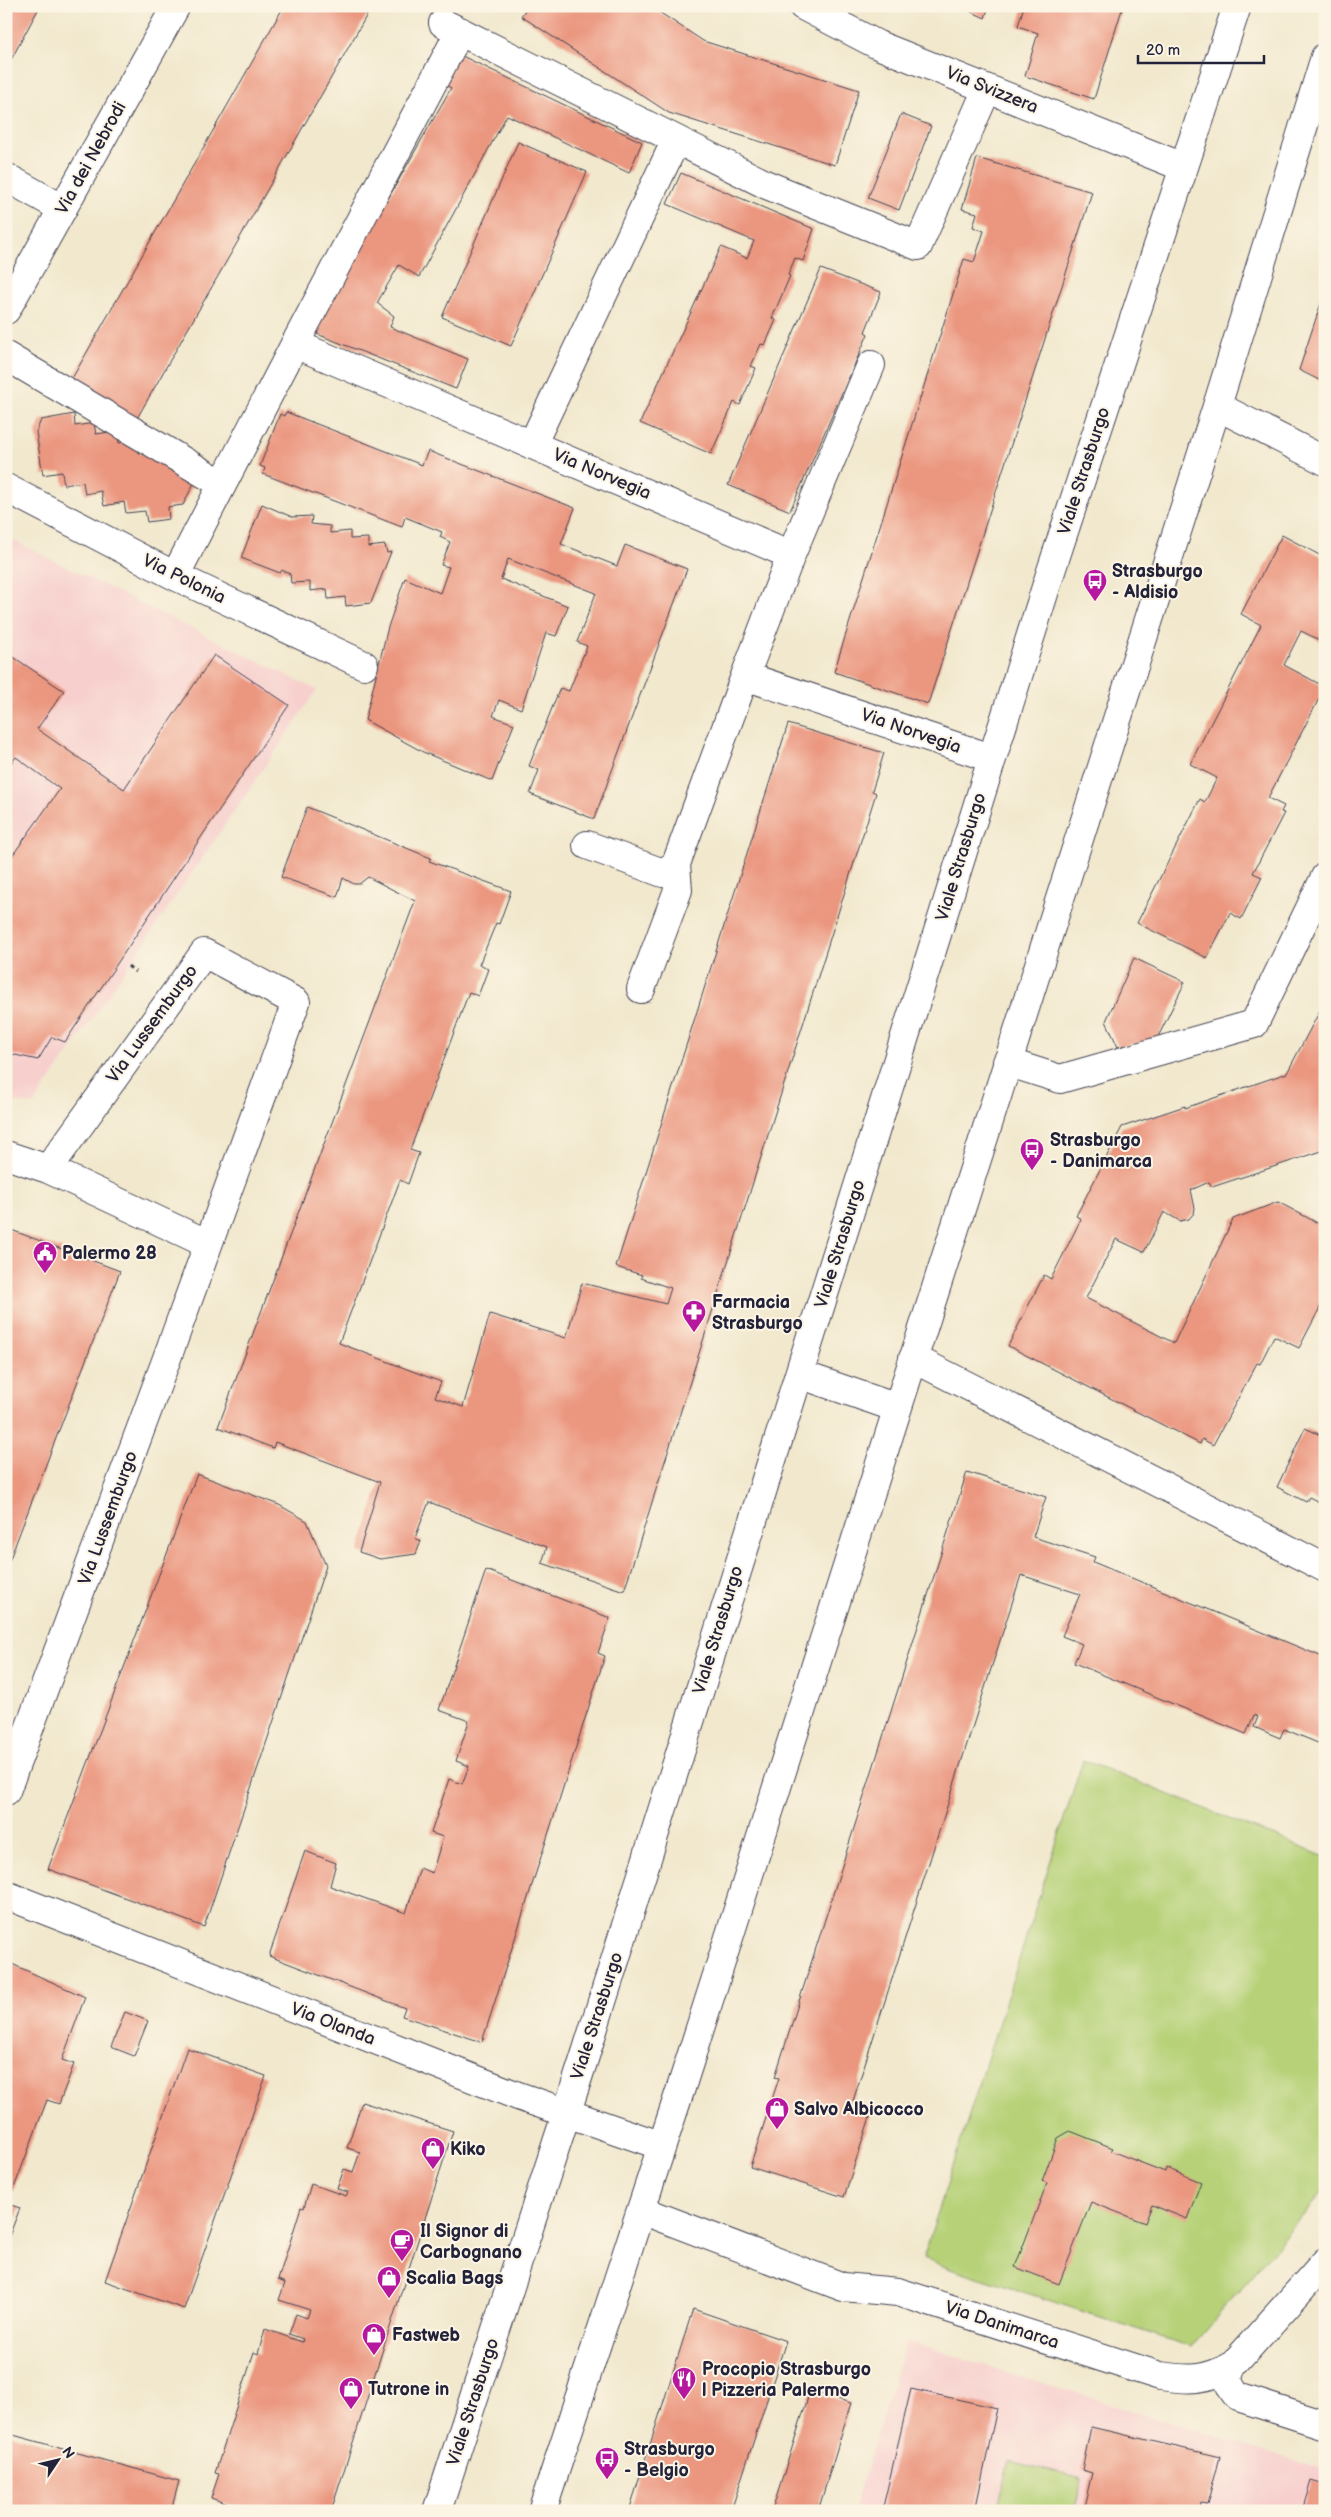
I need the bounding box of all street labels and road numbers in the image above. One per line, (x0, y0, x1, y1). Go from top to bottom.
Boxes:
street label: Via Svizzera (943, 62, 1041, 118)
street label: Via dei Nebrodi (51, 98, 131, 218)
street label: Viale Strasburgo (1053, 405, 1115, 537)
street label: Via Norvegia (550, 444, 654, 504)
street label: Via Polonia (139, 550, 229, 608)
street label: Via Norvegia (858, 704, 964, 758)
street label: Viale Strasburgo (932, 790, 990, 924)
street label: Via Lussemburgo (102, 961, 202, 1087)
street label: Viale Strasburgo (811, 1177, 869, 1311)
street label: Via Lussemburgo (74, 1448, 142, 1588)
street label: Viale Strasburgo (689, 1563, 747, 1697)
street label: Viale Strasburgo (566, 1950, 628, 2082)
street label: Via Olanda (288, 1998, 378, 2050)
street label: Via Danimarca (942, 2297, 1062, 2353)
street label: Viale Strasburgo (442, 2336, 504, 2468)

